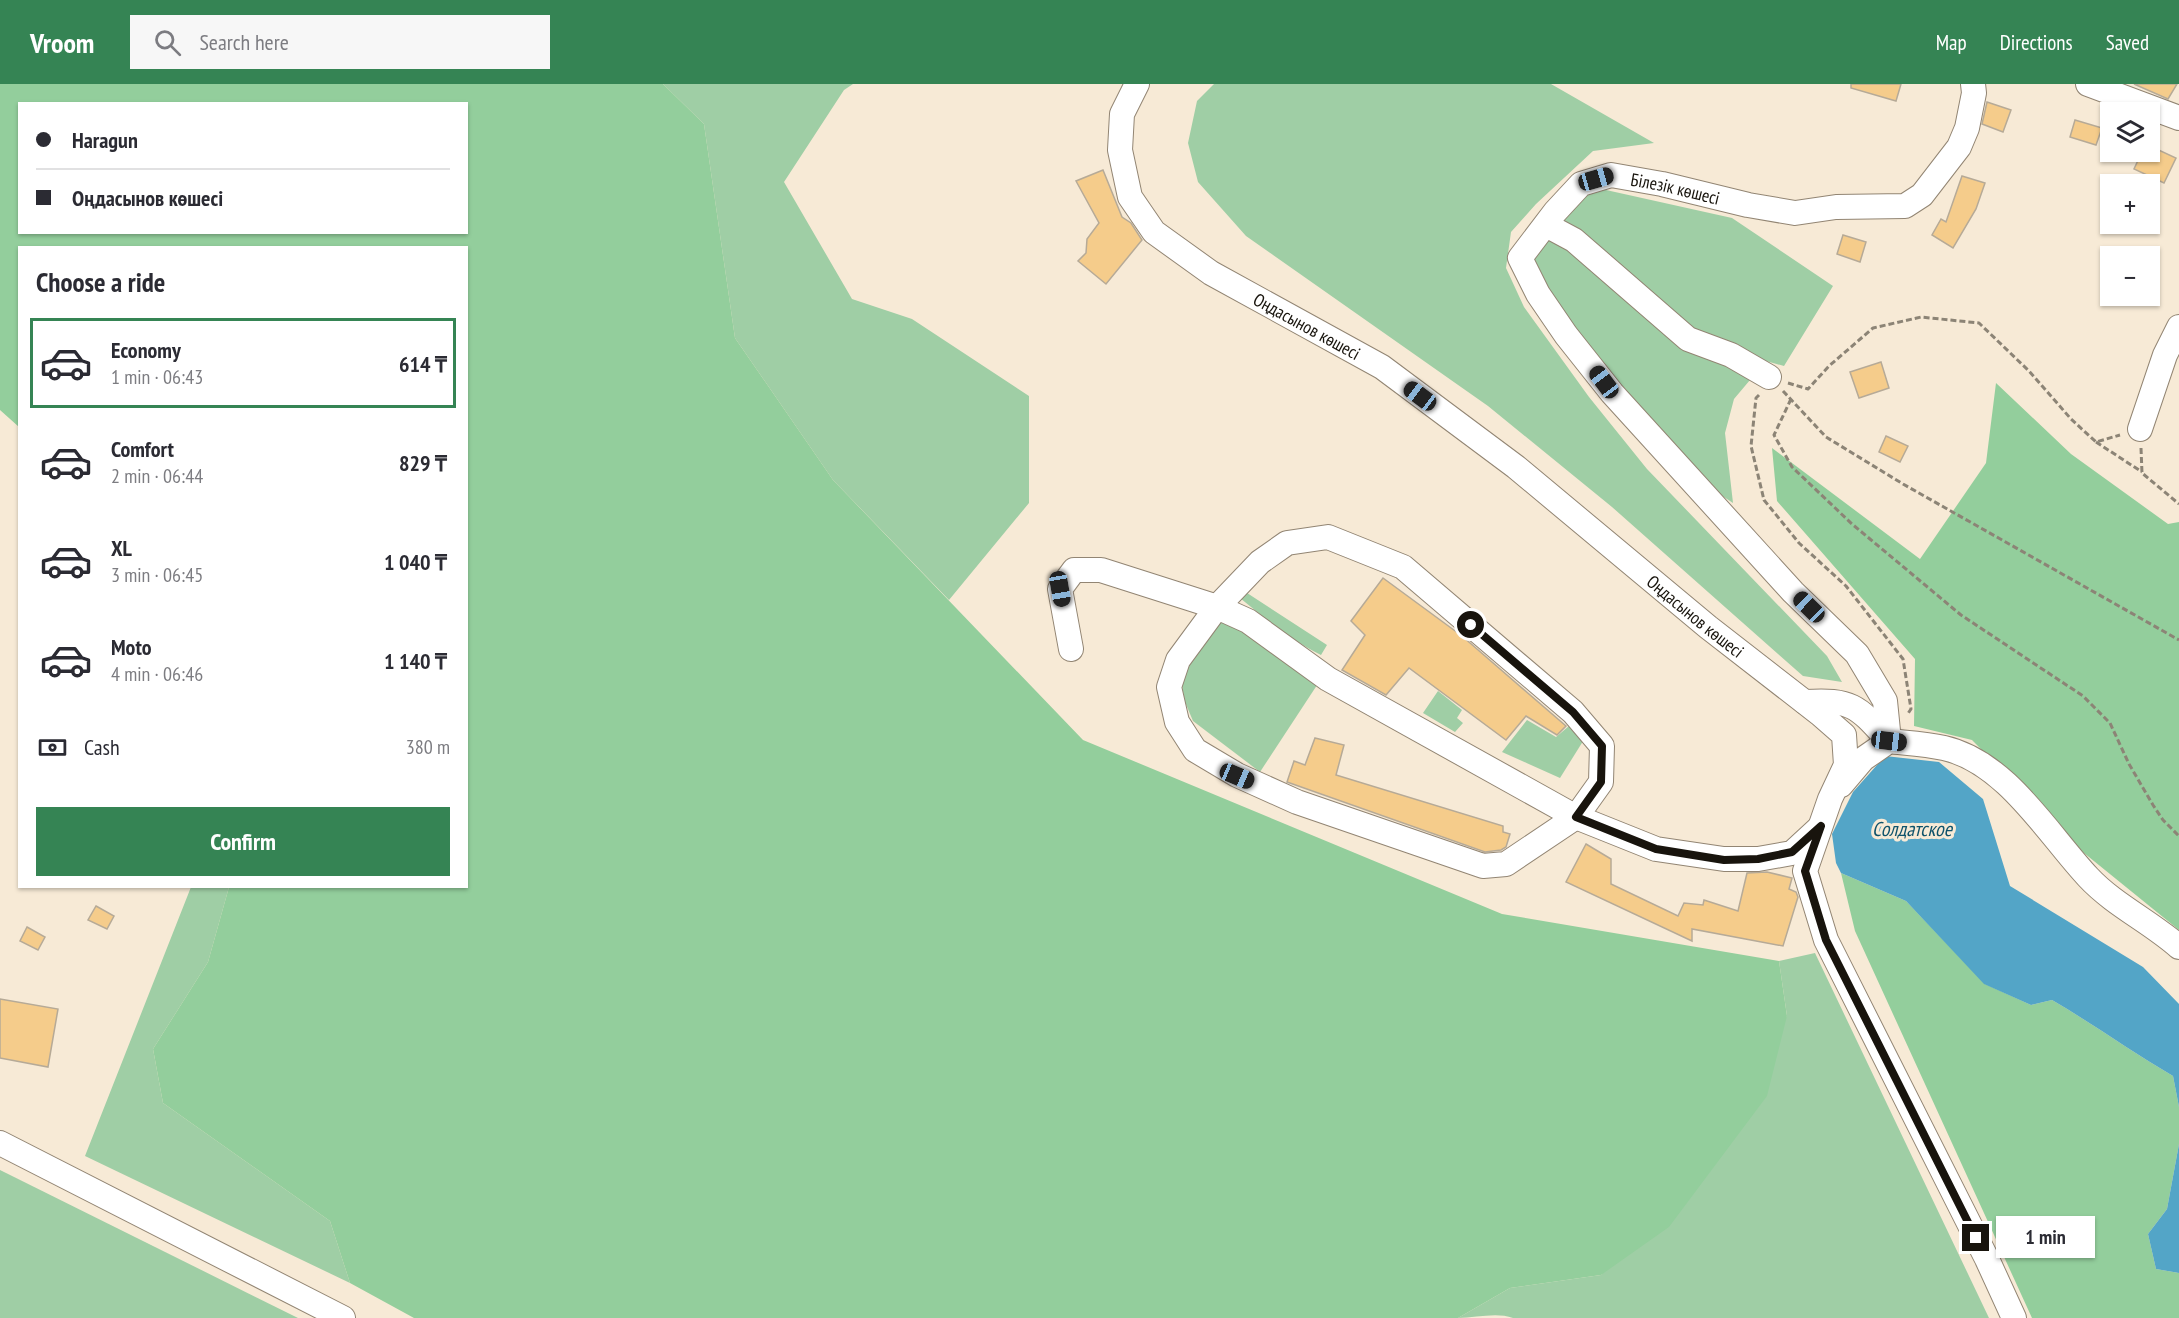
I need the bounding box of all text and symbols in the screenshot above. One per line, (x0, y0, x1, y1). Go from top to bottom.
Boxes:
search box (130, 15, 550, 69)
text: Vroom (30, 24, 94, 61)
icon: search (151, 26, 184, 59)
text: Search here (199, 28, 289, 56)
text: Map (1936, 29, 1967, 56)
text: Directions (2000, 29, 2073, 56)
text: Saved (2106, 29, 2149, 56)
map controls (2100, 102, 2160, 306)
button: layers (2100, 102, 2160, 162)
text: Haragun (72, 126, 138, 154)
car (1576, 165, 1616, 193)
street label: Білезік көшесі (1629, 167, 1722, 209)
button: + (2100, 174, 2160, 234)
text: Оңдасынов көшесі (72, 184, 223, 212)
button: − (2100, 246, 2160, 306)
text: Choose a ride (36, 265, 165, 299)
street label: Оңдасынов көшесі (1250, 287, 1365, 365)
icon: car (39, 336, 93, 390)
text: Economy (111, 336, 181, 364)
text: 614 ₸ (399, 350, 447, 378)
car (1586, 362, 1622, 402)
text: 1 min · 06:43 (111, 364, 203, 390)
car (1400, 378, 1440, 414)
icon: car (39, 435, 93, 489)
text: Comfort (111, 435, 174, 463)
text: 829 ₸ (399, 449, 447, 477)
text: 2 min · 06:44 (111, 463, 203, 489)
icon: car (39, 534, 93, 588)
text: XL (111, 534, 132, 562)
text: 1 040 ₸ (384, 548, 447, 576)
text: 3 min · 06:45 (111, 562, 203, 588)
car (1048, 570, 1072, 608)
street label: Оңдасынов көшесі (1642, 570, 1749, 662)
car (1790, 588, 1828, 626)
route start (1457, 611, 1484, 638)
icon: car (39, 633, 93, 687)
text: Moto (111, 633, 152, 661)
text: 1 140 ₸ (384, 647, 447, 675)
text: 4 min · 06:46 (111, 661, 203, 687)
car (1870, 730, 1908, 752)
icon: cash (36, 731, 69, 764)
text: Cash (84, 733, 120, 761)
text: 380 m (406, 734, 450, 760)
car (1217, 761, 1257, 791)
button: Confirm (36, 807, 450, 876)
water label: Солдатское (1872, 816, 1954, 842)
callout: 1 min (1997, 1217, 2096, 1259)
route end (1962, 1224, 1989, 1251)
text: 1 min (2025, 1224, 2066, 1250)

